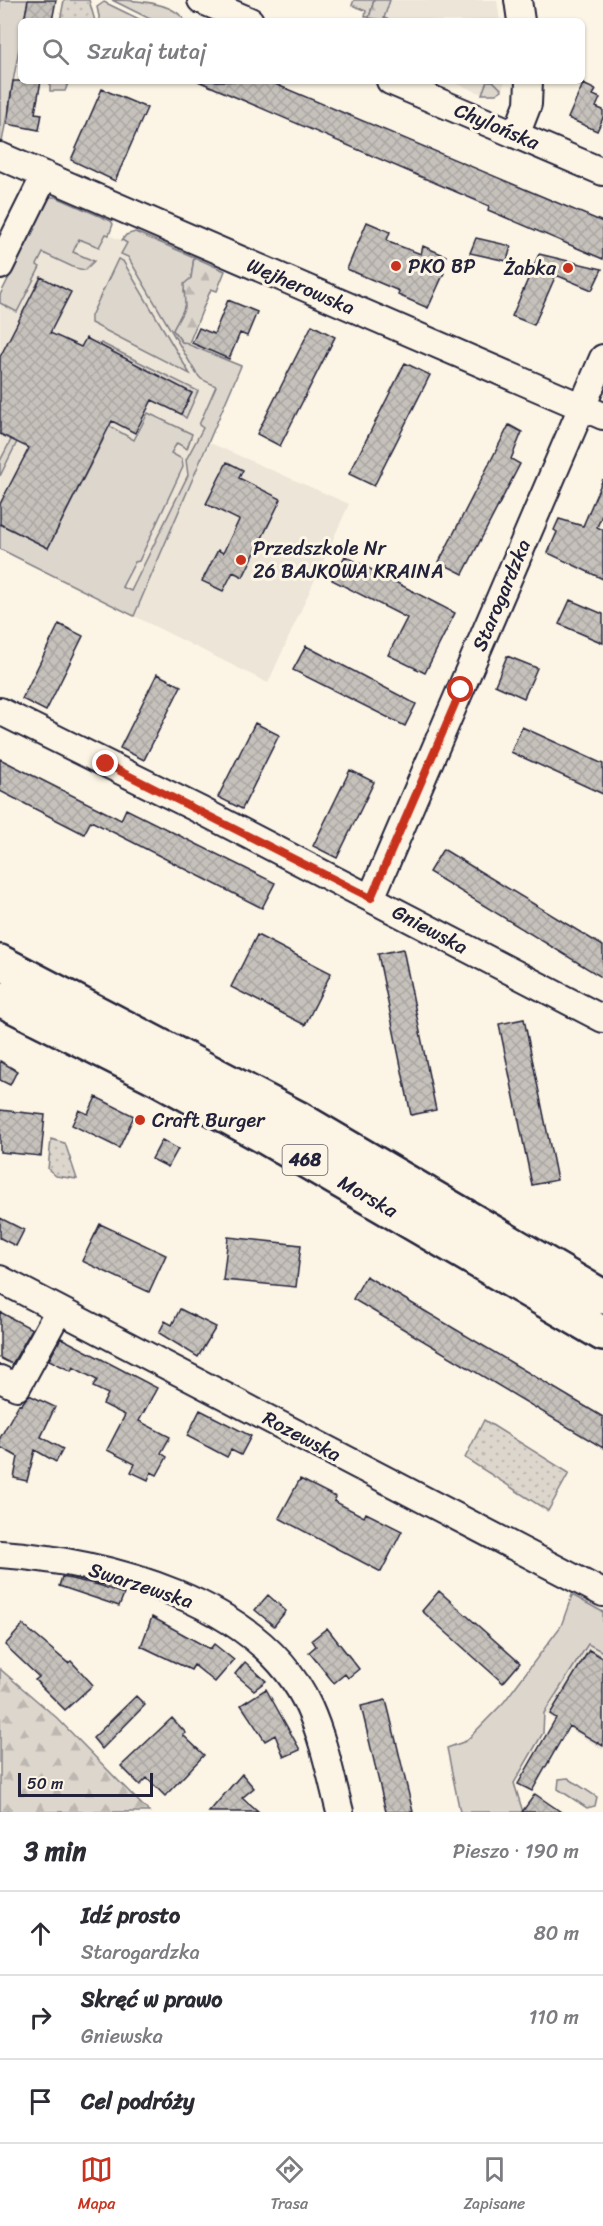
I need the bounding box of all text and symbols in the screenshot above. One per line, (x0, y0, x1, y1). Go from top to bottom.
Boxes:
search box (18, 18, 585, 84)
text: Szukaj tutaj (87, 32, 206, 71)
icon: search (39, 35, 72, 68)
street label: Chylońska (449, 93, 546, 160)
street label: Wejherowska (241, 248, 360, 325)
place label: PKO BP (408, 249, 475, 284)
place label: Żabka (503, 251, 557, 286)
marker: PKO BP (389, 259, 403, 273)
marker: Żabka (561, 261, 575, 275)
place label: Przedszkole Nr 26 BAJKOWA KRAINA (253, 531, 443, 589)
street label: Starogardzka (462, 534, 541, 657)
marker: Przedszkole Nr 26 BAJKOWA KRAINA (234, 553, 248, 567)
route start (447, 676, 473, 702)
route end (92, 750, 118, 776)
street label: Gniewska (385, 895, 474, 964)
place label: Craft Burger (152, 1103, 266, 1138)
marker: Craft Burger (133, 1113, 147, 1127)
road number: 468 (282, 1145, 328, 1175)
street label: Morska (331, 1165, 405, 1228)
street label: Rozewska (256, 1401, 347, 1472)
street label: Swarzewska (84, 1552, 198, 1619)
text: 50 m (27, 1769, 63, 1798)
scale bar (18, 1770, 153, 1798)
text: 3 min (24, 1828, 86, 1874)
text: Pieszo · 190 m (453, 1834, 579, 1869)
text: Idź prosto (81, 1896, 180, 1935)
text: 80 m (534, 1916, 579, 1951)
icon: ahead (24, 1917, 57, 1950)
text: Starogardzka (81, 1935, 200, 1970)
text: Skręć w prawo (81, 1980, 223, 2019)
text: 110 m (529, 2000, 579, 2035)
icon: right (24, 2001, 57, 2034)
text: Gniewska (81, 2019, 163, 2054)
text: Cel podróży (81, 2082, 194, 2121)
icon: arrive (24, 2085, 57, 2118)
tab: Mapa (78, 2153, 115, 2218)
tab: Trasa (271, 2153, 308, 2218)
tab: Zapisane (463, 2153, 525, 2218)

